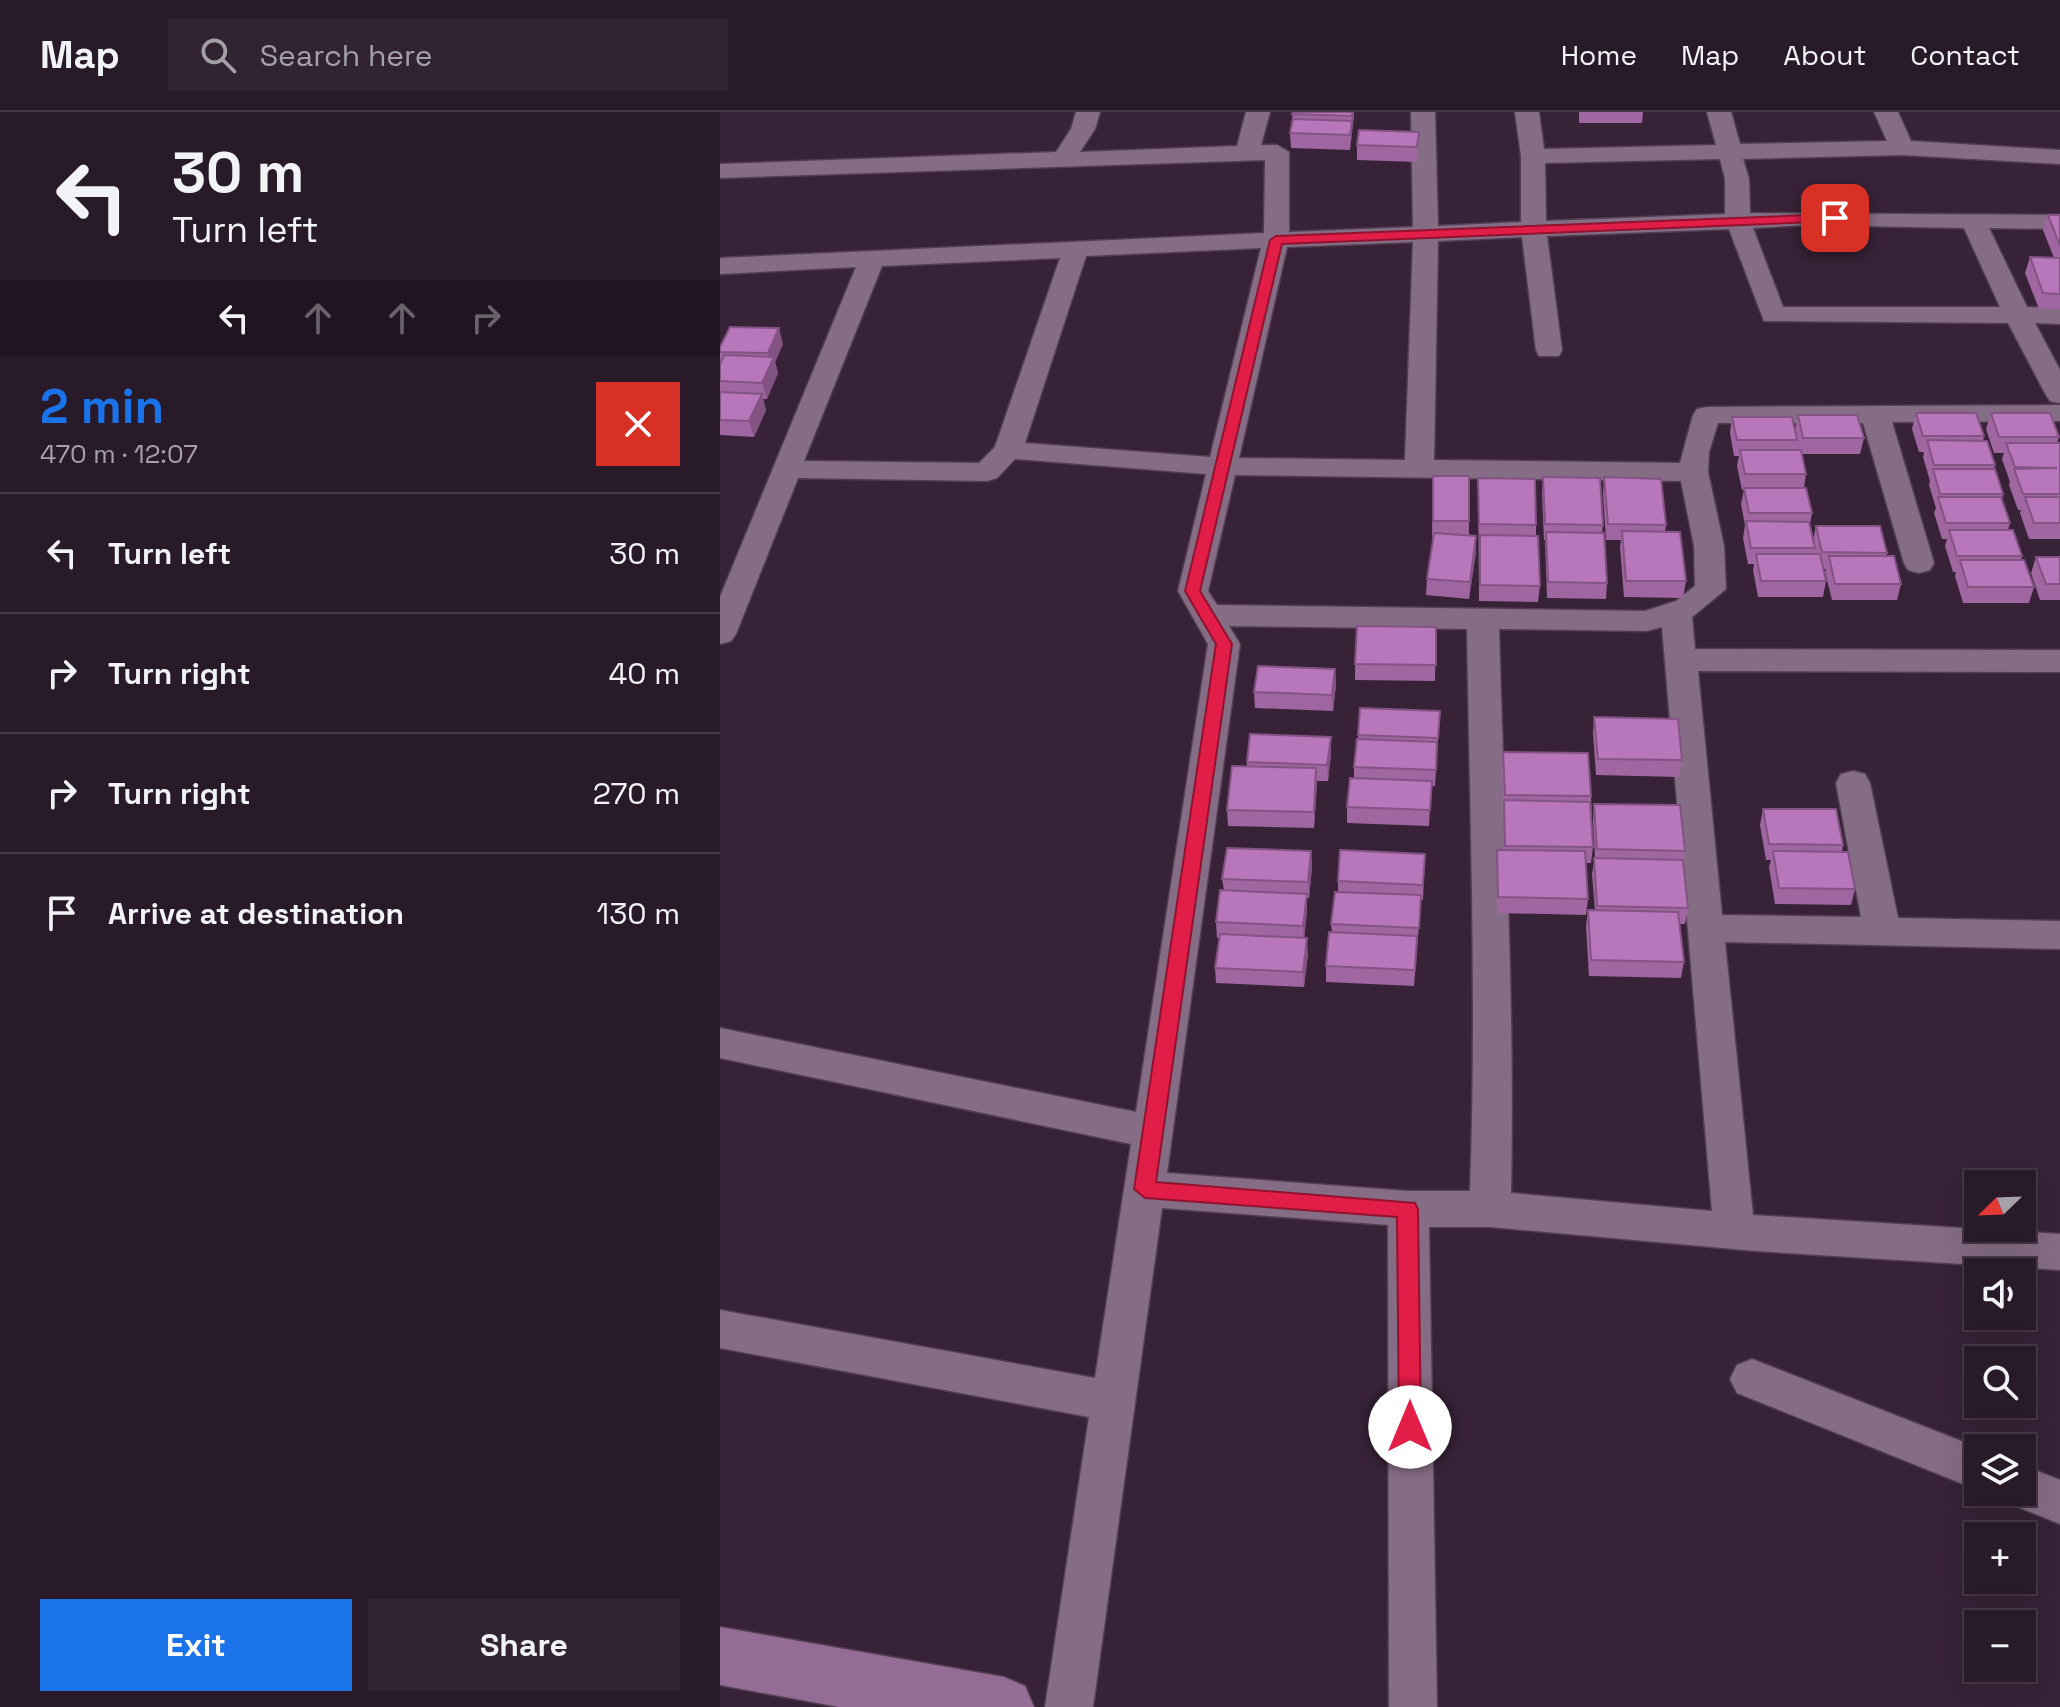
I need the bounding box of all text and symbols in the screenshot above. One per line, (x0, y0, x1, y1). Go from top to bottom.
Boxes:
search box (168, 19, 728, 91)
text: Map (40, 31, 120, 79)
icon: search (196, 33, 240, 77)
text: Search here (260, 36, 433, 75)
text: Home (1561, 37, 1637, 73)
text: Map (1681, 37, 1739, 73)
text: About (1783, 37, 1866, 73)
text: Contact (1910, 37, 2020, 73)
text: 30 m (172, 137, 304, 208)
icon: left (40, 144, 144, 248)
pin (1801, 184, 1869, 252)
icon: arrive (1813, 196, 1857, 240)
text: Turn left (172, 207, 319, 253)
icon: left (212, 296, 256, 340)
icon: ahead (296, 296, 340, 340)
icon: ahead (380, 296, 424, 340)
icon: right (464, 296, 508, 340)
text: 2 min (40, 376, 164, 437)
button: close (596, 382, 680, 466)
text: 470 m · 12:07 (40, 437, 198, 471)
icon: left (40, 531, 84, 575)
text: Turn left (108, 534, 231, 573)
text: 30 m (609, 534, 680, 573)
icon: right (40, 651, 84, 695)
text: Turn right (108, 654, 251, 693)
text: 40 m (609, 654, 680, 693)
icon: right (40, 771, 84, 815)
text: Turn right (108, 774, 251, 813)
text: 270 m (593, 774, 680, 813)
icon: arrive (40, 891, 84, 935)
text: Arrive at destination (108, 894, 404, 933)
text: 130 m (597, 894, 680, 933)
north arrow (1964, 1170, 2036, 1242)
map controls (1964, 1170, 2036, 1682)
button: sound (1964, 1258, 2036, 1330)
button: search (1964, 1346, 2036, 1418)
position arrow (1368, 1385, 1452, 1469)
button: layers (1964, 1434, 2036, 1506)
button: + (1964, 1522, 2036, 1594)
button: Exit (40, 1599, 352, 1691)
button: Share (368, 1599, 680, 1691)
button: − (1964, 1610, 2036, 1682)

